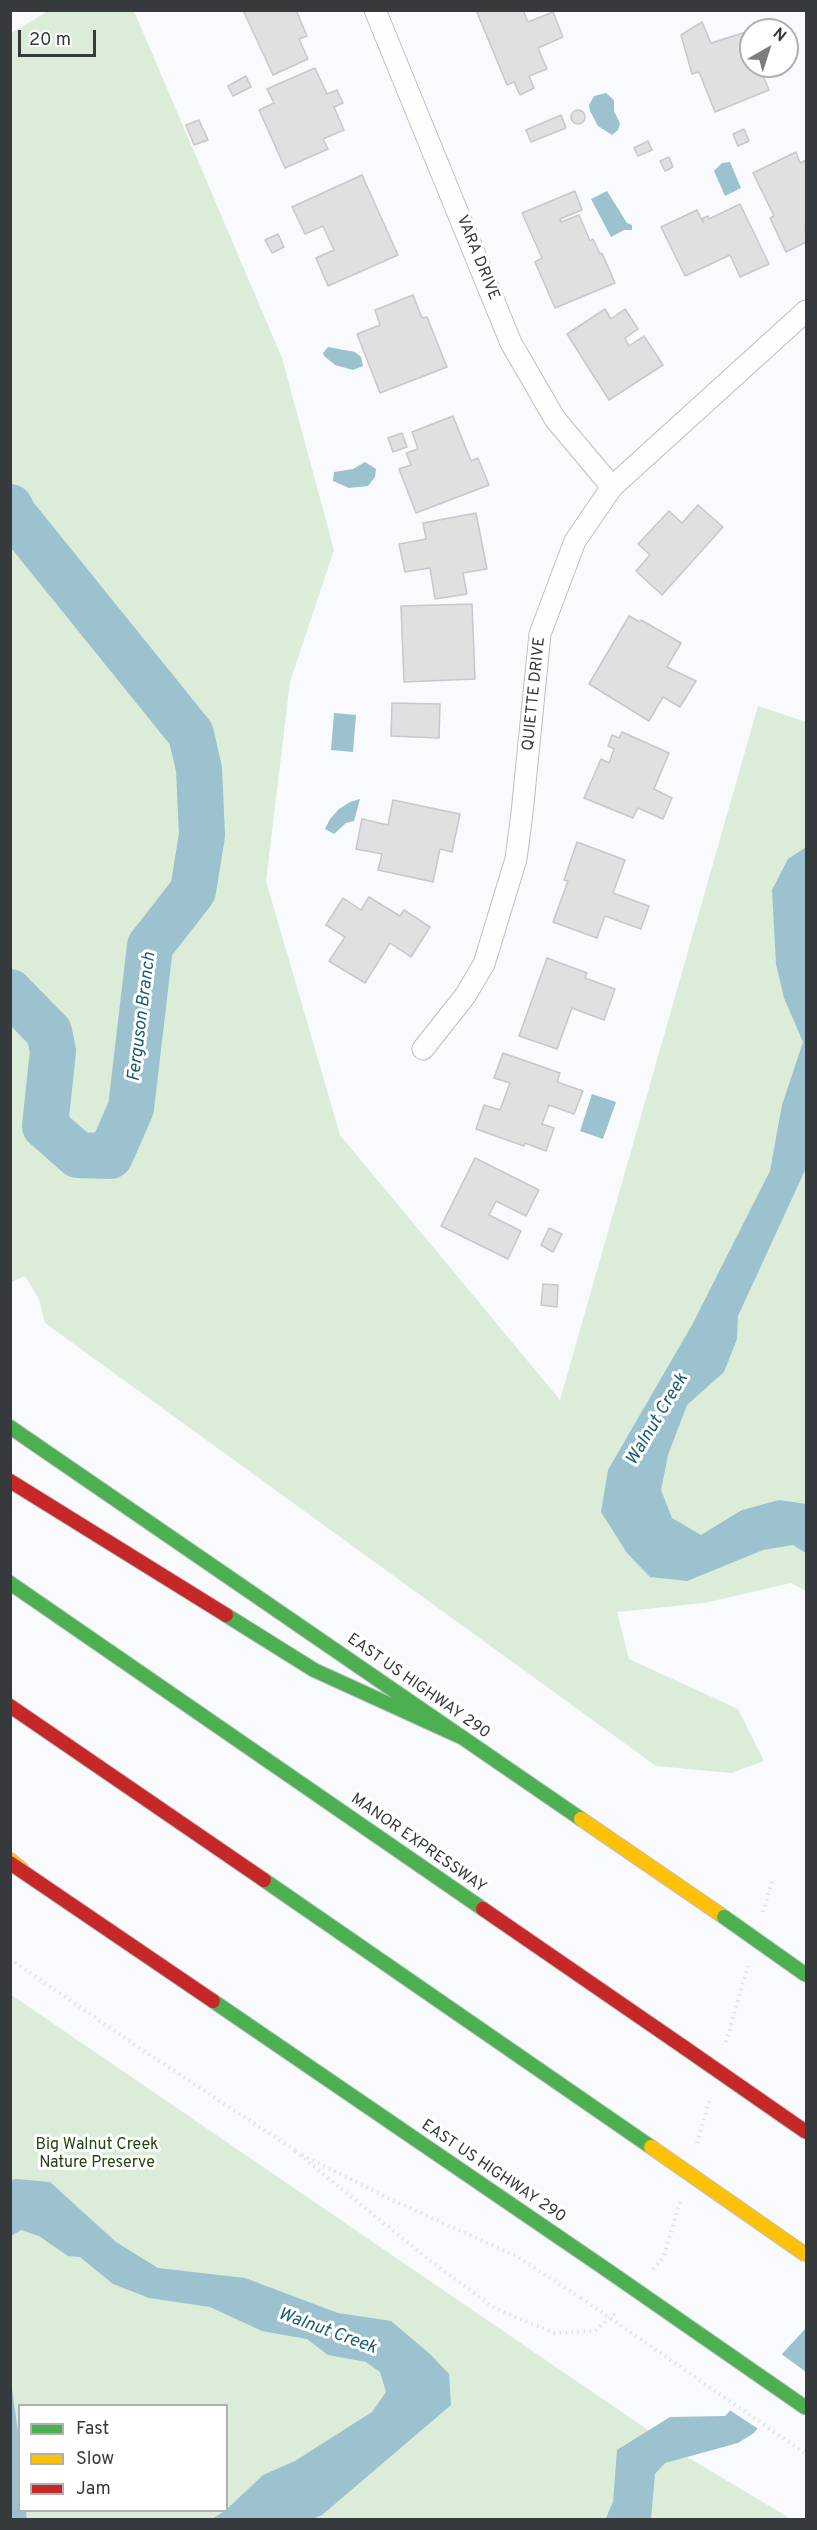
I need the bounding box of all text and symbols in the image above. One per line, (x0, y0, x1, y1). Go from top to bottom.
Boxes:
scale bar (21, 18, 99, 56)
north arrow (739, 18, 799, 78)
text: N (768, 24, 790, 47)
text: 20 m (29, 29, 71, 52)
street label: VARA DRIVE (451, 213, 503, 303)
street label: QUIETTE DRIVE (519, 636, 551, 752)
water label: Ferguson Branch (124, 951, 162, 1083)
water label: Walnut Creek (622, 1370, 694, 1470)
street label: EAST US HIGHWAY 290 (343, 1630, 493, 1744)
street label: MANOR EXPRESSWAY (347, 1790, 489, 1898)
street label: EAST US HIGHWAY 290 (417, 2116, 569, 2228)
park label: Big Walnut Creek Nature Preserve (36, 2136, 158, 2174)
water label: Walnut Creek (275, 2304, 379, 2360)
legend (18, 2404, 228, 2512)
text: Fast (76, 2418, 109, 2441)
text: Slow (76, 2448, 114, 2471)
text: Jam (76, 2478, 111, 2501)

